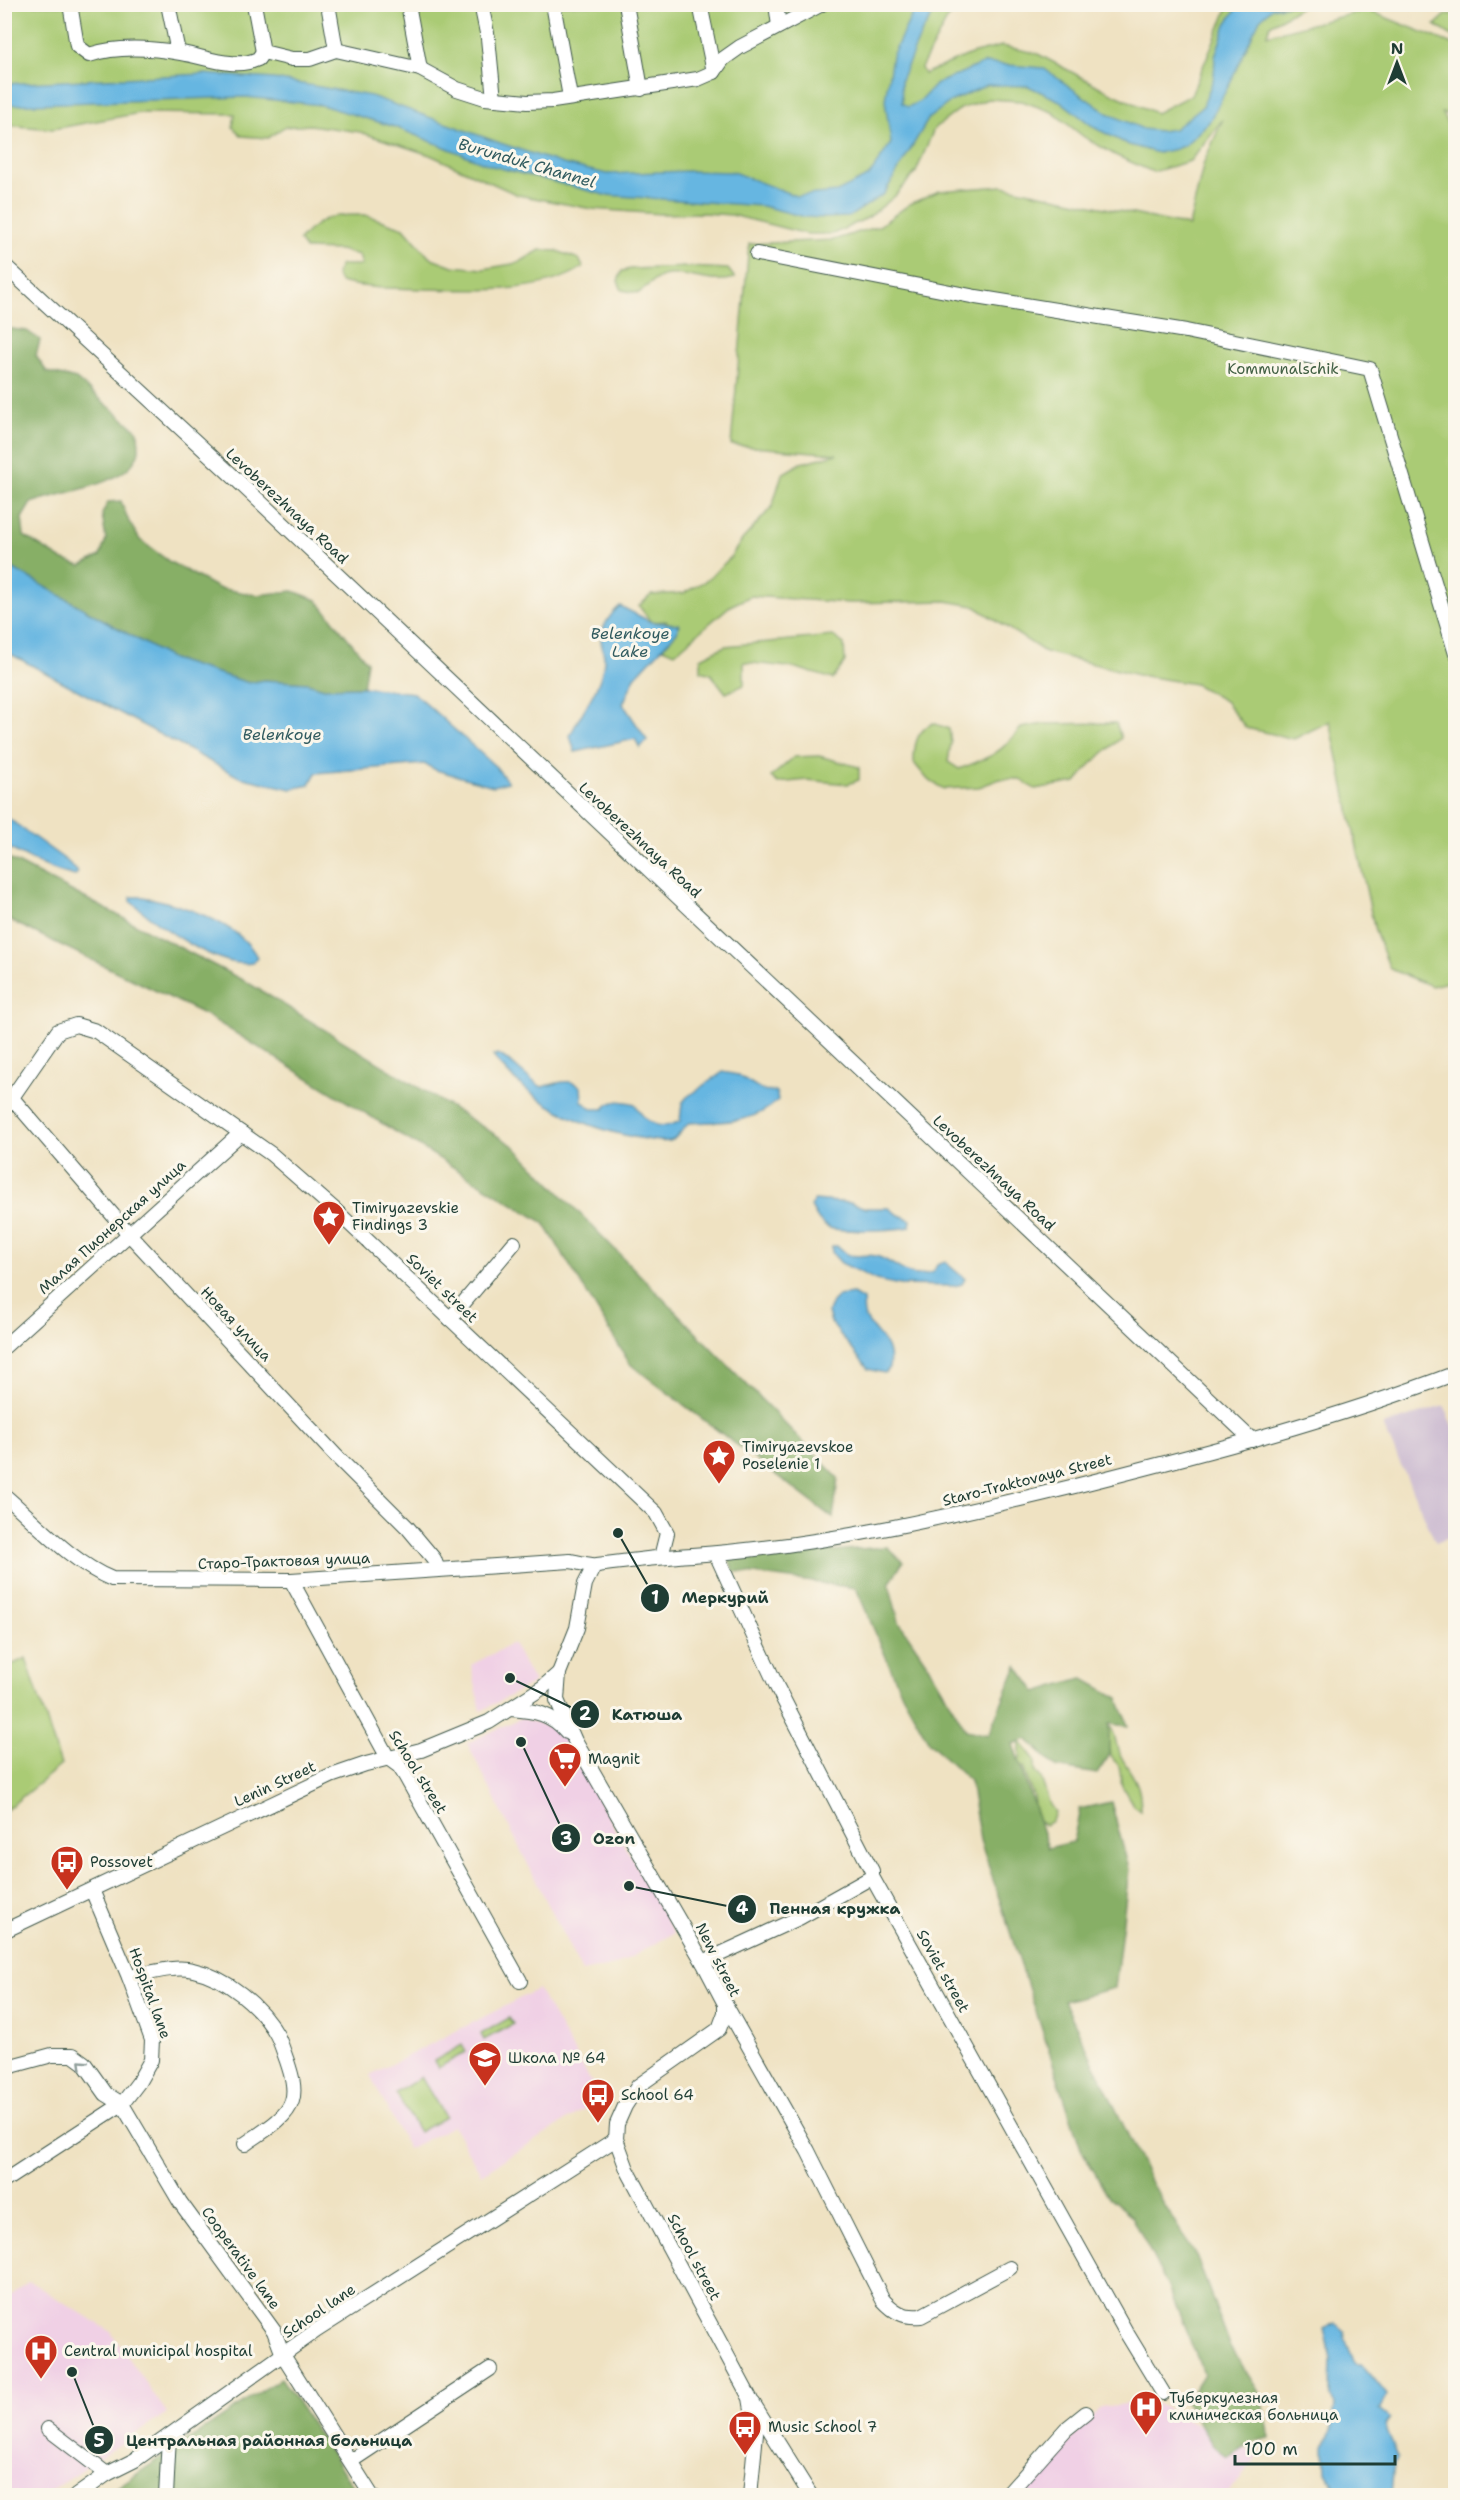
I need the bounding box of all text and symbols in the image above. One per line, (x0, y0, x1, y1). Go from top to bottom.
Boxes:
north arrow (1367, 33, 1427, 93)
text: N (1391, 38, 1403, 59)
water label: Burunduk Channel (456, 133, 598, 193)
park label: Kommunalschik (1227, 359, 1339, 379)
street label: Levoberezhnaya Road (221, 444, 353, 569)
water label: Belenkoye Lake (590, 623, 670, 662)
water label: Belenkoye (242, 724, 322, 745)
street label: Levoberezhnaya Road (574, 778, 706, 903)
street label: Levoberezhnaya Road (928, 1111, 1060, 1236)
street label: Малая Пионерская улица (34, 1155, 191, 1299)
place label: Timiryazevskie Findings 3 (352, 1198, 459, 1235)
place icon: Timiryazevskie Findings 3 (311, 1199, 347, 1246)
street label: Soviet street (402, 1249, 482, 1327)
street label: Новая улица (196, 1282, 276, 1366)
place label: Timiryazevskoe Poselenie 1 (742, 1437, 854, 1474)
place icon: Timiryazevskoe Poselenie 1 (701, 1438, 737, 1485)
street label: Staro-Traktovaya Street (940, 1449, 1114, 1511)
street label: Старо-Трактовая улица (197, 1548, 371, 1574)
callout: Меркурий (640, 1581, 781, 1615)
text: 1 (651, 1586, 659, 1610)
text: Меркурий (681, 1587, 769, 1608)
callout: Катюша (570, 1697, 694, 1731)
text: 2 (579, 1702, 592, 1726)
text: Катюша (612, 1704, 682, 1725)
street label: School street (384, 1726, 452, 1818)
supermarket icon: Magnit (547, 1741, 583, 1788)
place label: Magnit (588, 1749, 640, 1769)
street label: Lenin Street (231, 1756, 319, 1812)
callout: Ozon (551, 1821, 647, 1855)
text: 3 (560, 1827, 572, 1851)
text: Ozon (593, 1828, 635, 1849)
bus stop icon: Possovet (49, 1844, 85, 1891)
place label: Possovet (90, 1852, 153, 1872)
callout: Пенная кружка (727, 1892, 912, 1926)
text: 4 (736, 1897, 749, 1921)
text: Пенная кружка (770, 1898, 901, 1919)
street label: New street (691, 1920, 745, 2000)
street label: Soviet street (912, 1926, 974, 2016)
street label: Hospital lane (124, 1945, 176, 2041)
school or university icon: Школа № 64 (467, 2040, 503, 2087)
place label: Школа № 64 (508, 2048, 605, 2068)
one-way arrow (78, 2060, 89, 2071)
bus stop icon: School 64 (580, 2077, 616, 2124)
place label: School 64 (621, 2085, 694, 2105)
street label: Cooperative lane (197, 2203, 285, 2313)
street label: School street (663, 2210, 725, 2304)
street label: School lane (279, 2279, 359, 2343)
hospital icon: Central municipal hospital (23, 2333, 59, 2380)
place label: Central municipal hospital (64, 2341, 253, 2361)
place label: Туберкулезная клиническая больница (1169, 2388, 1339, 2425)
hospital icon: Туберкулезная клиническая больница (1128, 2389, 1164, 2436)
bus stop icon: Music School 7 (727, 2409, 763, 2456)
place label: Music School 7 (768, 2417, 877, 2437)
callout: Центральная районная больница (84, 2423, 424, 2457)
scale bar (1235, 2428, 1396, 2466)
text: 5 (93, 2429, 105, 2453)
text: Центральная районная больница (126, 2430, 412, 2451)
text: 100 m (1244, 2437, 1298, 2461)

